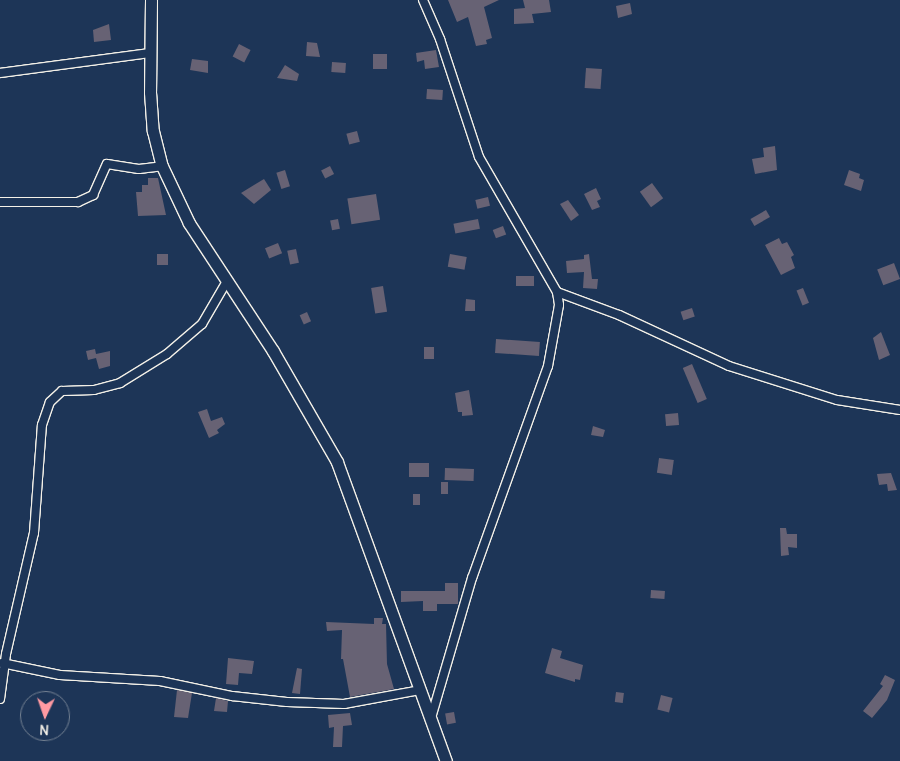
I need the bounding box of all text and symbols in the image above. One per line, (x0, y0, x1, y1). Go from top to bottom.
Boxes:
north arrow (20, 691, 70, 741)
text: N (39, 721, 50, 739)

